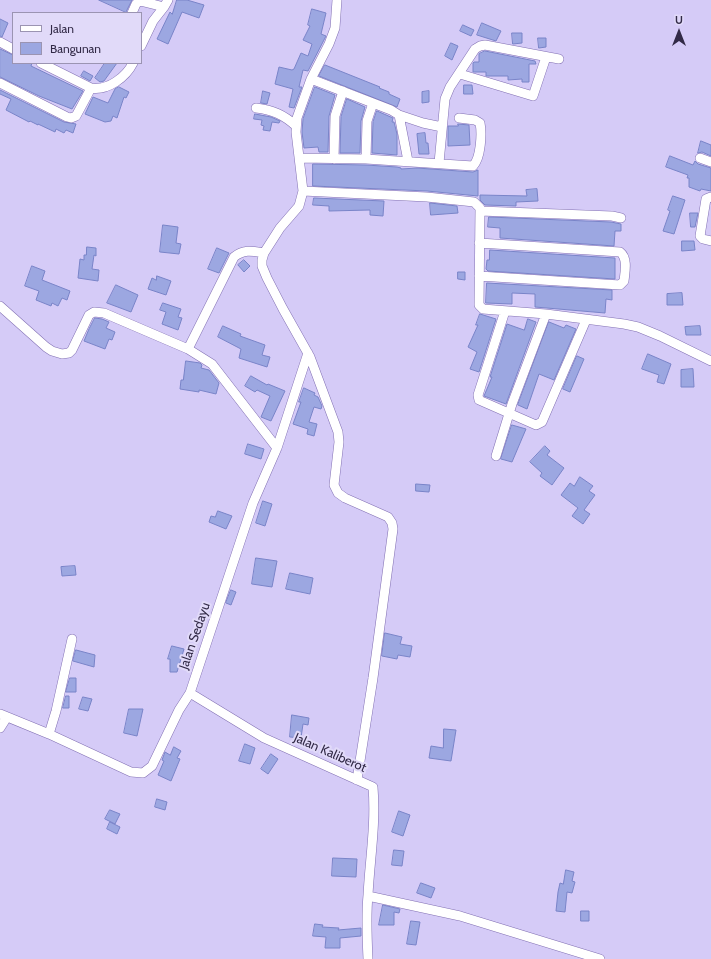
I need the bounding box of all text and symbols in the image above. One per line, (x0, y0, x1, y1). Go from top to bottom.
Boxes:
legend (12, 12, 142, 64)
north arrow (659, 12, 699, 52)
text: U (675, 13, 683, 27)
text: Jalan (50, 21, 74, 36)
text: Bangunan (50, 41, 101, 56)
street label: Jalan Sedayu (176, 600, 214, 672)
street label: Jalan Kaliberot (291, 730, 369, 776)

